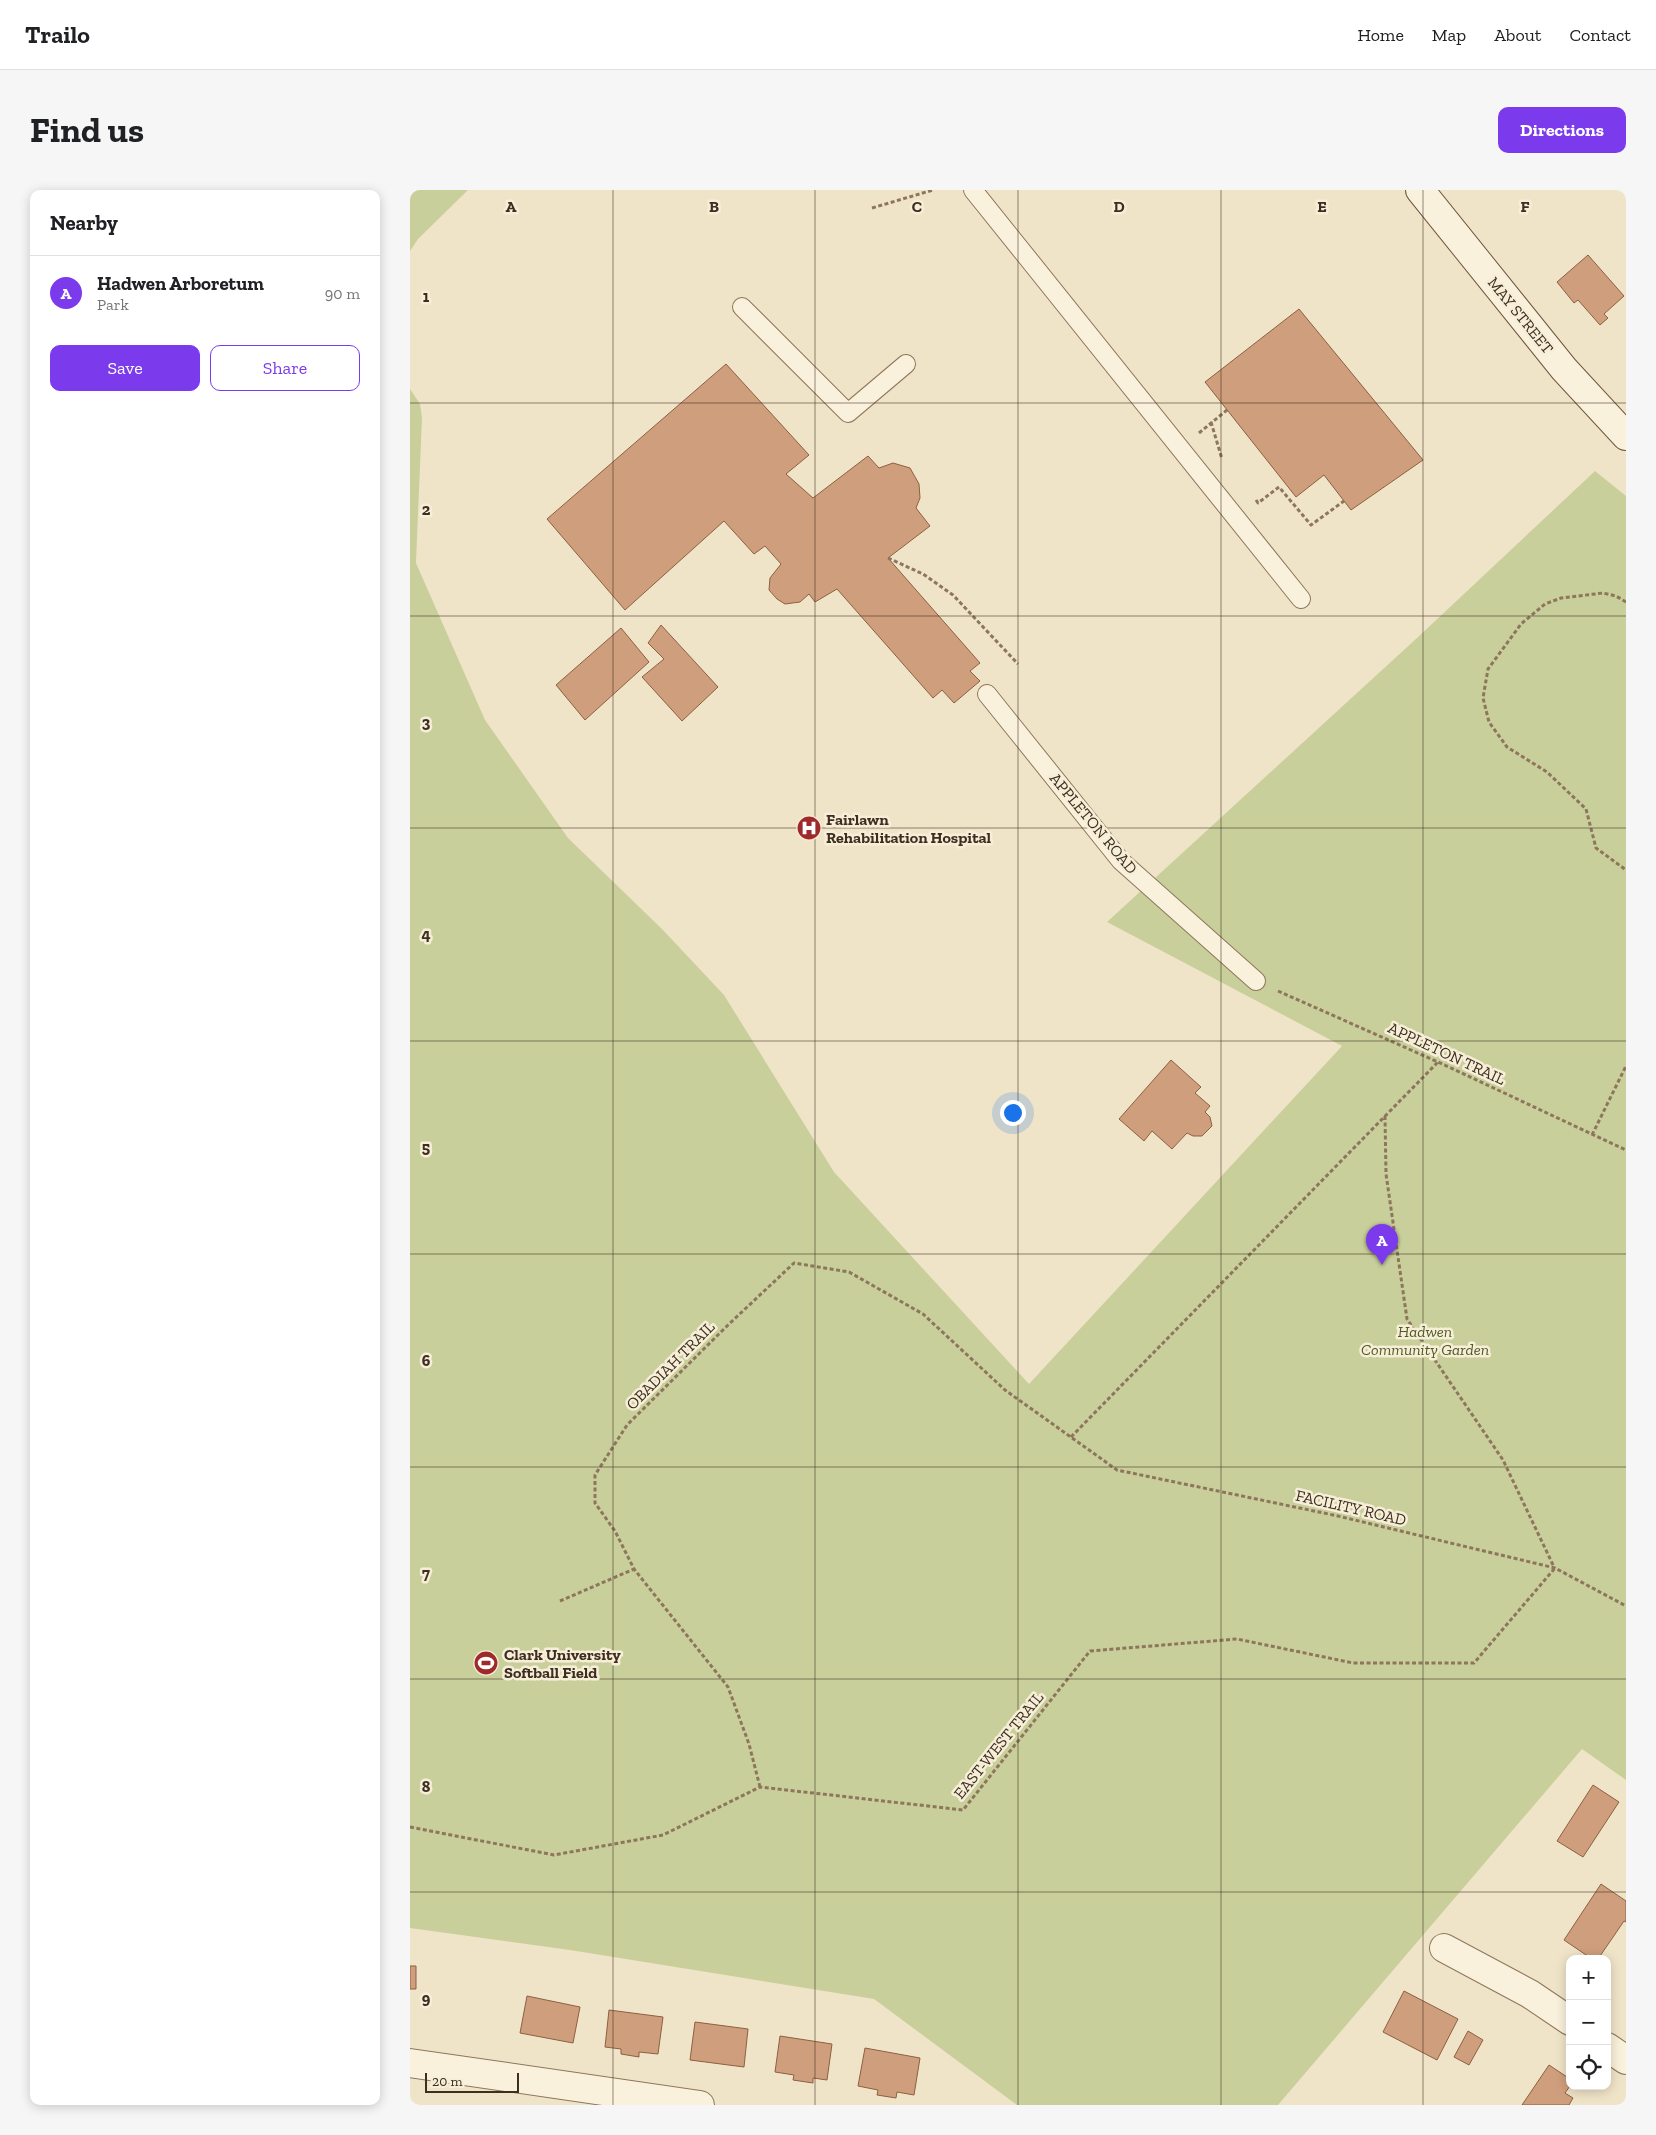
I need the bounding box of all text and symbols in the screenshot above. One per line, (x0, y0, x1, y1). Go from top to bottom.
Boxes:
text: Trailo (25, 20, 90, 49)
text: Home (1357, 24, 1404, 46)
text: Map (1432, 24, 1466, 46)
text: About (1494, 24, 1541, 46)
text: Contact (1569, 24, 1631, 46)
button: Directions (1498, 107, 1626, 153)
text: Find us (30, 109, 144, 151)
text: A (506, 197, 517, 216)
text: B (709, 197, 719, 216)
text: C (912, 197, 922, 216)
text: D (1113, 197, 1125, 216)
text: E (1317, 197, 1327, 216)
text: F (1520, 197, 1530, 216)
text: Nearby (50, 210, 118, 235)
text: Hadwen Arboretum (97, 272, 264, 295)
street label: MAY STREET (1484, 273, 1557, 358)
text: A (61, 284, 72, 303)
text: 90 m (325, 284, 360, 303)
text: 1 (423, 287, 430, 306)
text: Park (97, 295, 129, 314)
button: Save (50, 345, 200, 391)
button: Share (210, 345, 360, 391)
text: 2 (422, 500, 431, 519)
text: 3 (422, 713, 431, 732)
street label: APPLETON ROAD (1046, 769, 1141, 878)
place label: Fairlawn Rehabilitation Hospital (826, 810, 992, 847)
hospital icon: Fairlawn Rehabilitation Hospital (796, 815, 822, 841)
text: 4 (421, 925, 431, 944)
street label: APPLETON TRAIL (1385, 1018, 1509, 1089)
your location (1000, 1100, 1026, 1126)
text: 5 (422, 1138, 430, 1157)
pin: A (1366, 1224, 1398, 1265)
street label: OBADIAH TRAIL (622, 1317, 719, 1414)
park label: Hadwen Community Garden (1361, 1322, 1489, 1359)
text: 6 (422, 1351, 431, 1370)
street label: FACILITY ROAD (1294, 1486, 1408, 1529)
text: 7 (422, 1564, 430, 1583)
place label: Clark University Softball Field (504, 1645, 621, 1682)
sports icon: Clark University Softball Field (473, 1650, 499, 1676)
street label: EAST-WEST TRAIL (950, 1688, 1047, 1802)
text: 8 (422, 1777, 431, 1796)
map controls (1566, 1955, 1611, 2090)
button: + (1566, 1955, 1611, 2000)
text: 9 (422, 1989, 431, 2008)
button: − (1566, 2000, 1611, 2045)
button: locate (1566, 2045, 1611, 2090)
scale bar (425, 2070, 519, 2093)
text: 20 m (432, 2073, 463, 2090)

